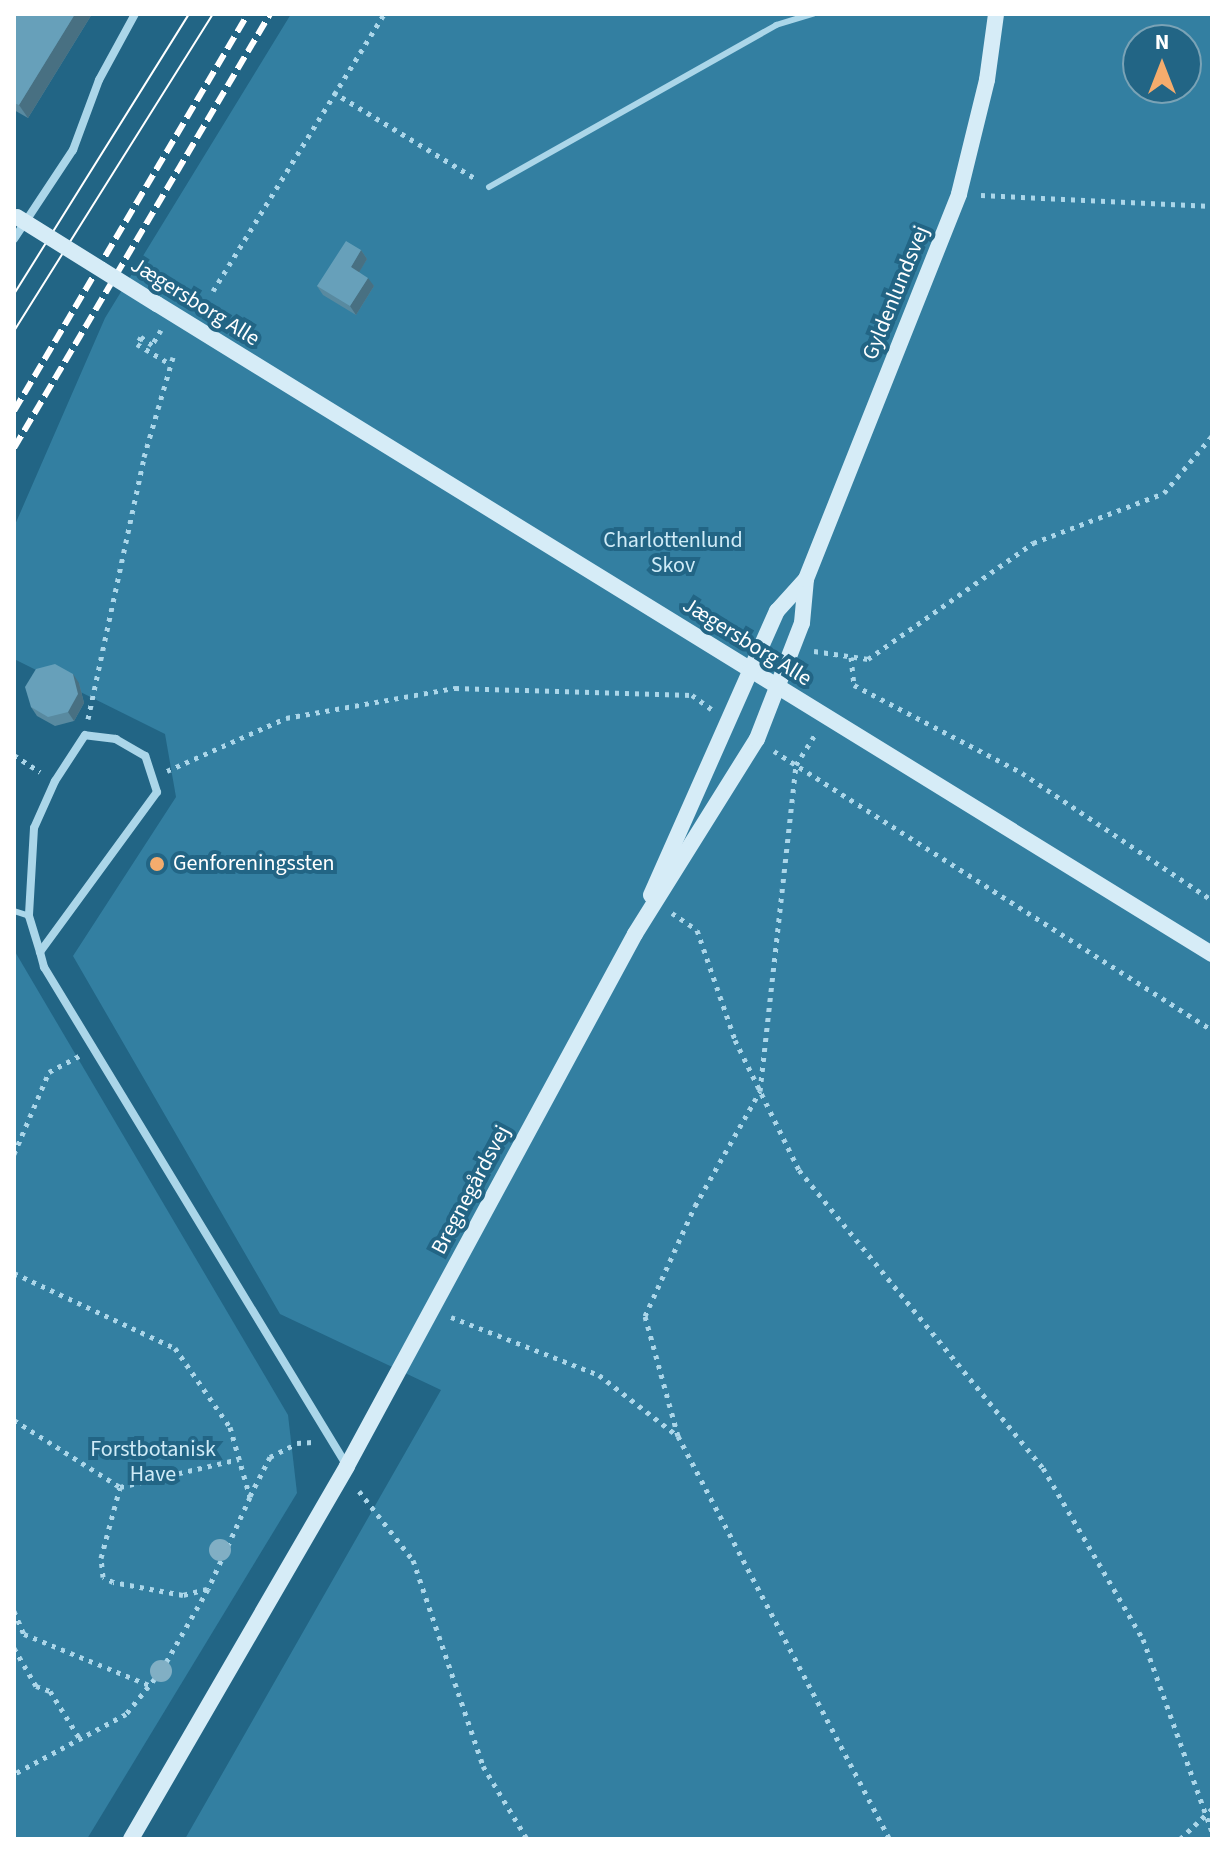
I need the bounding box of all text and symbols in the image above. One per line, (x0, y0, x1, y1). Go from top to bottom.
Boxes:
north arrow (1122, 24, 1202, 104)
text: N (1155, 26, 1169, 58)
street label: Gyldenlundsvej (857, 222, 935, 364)
street label: Jægersborg Alle (126, 252, 264, 352)
park label: Charlottenlund Skov (603, 527, 743, 578)
street label: Jægersborg Alle (678, 592, 816, 692)
place label: Genforeningssten (173, 851, 335, 877)
marker: Genforeningssten (148, 855, 166, 873)
street label: Bregnegårdsvej (426, 1121, 516, 1259)
park label: Forstbotanisk Have (90, 1436, 216, 1488)

